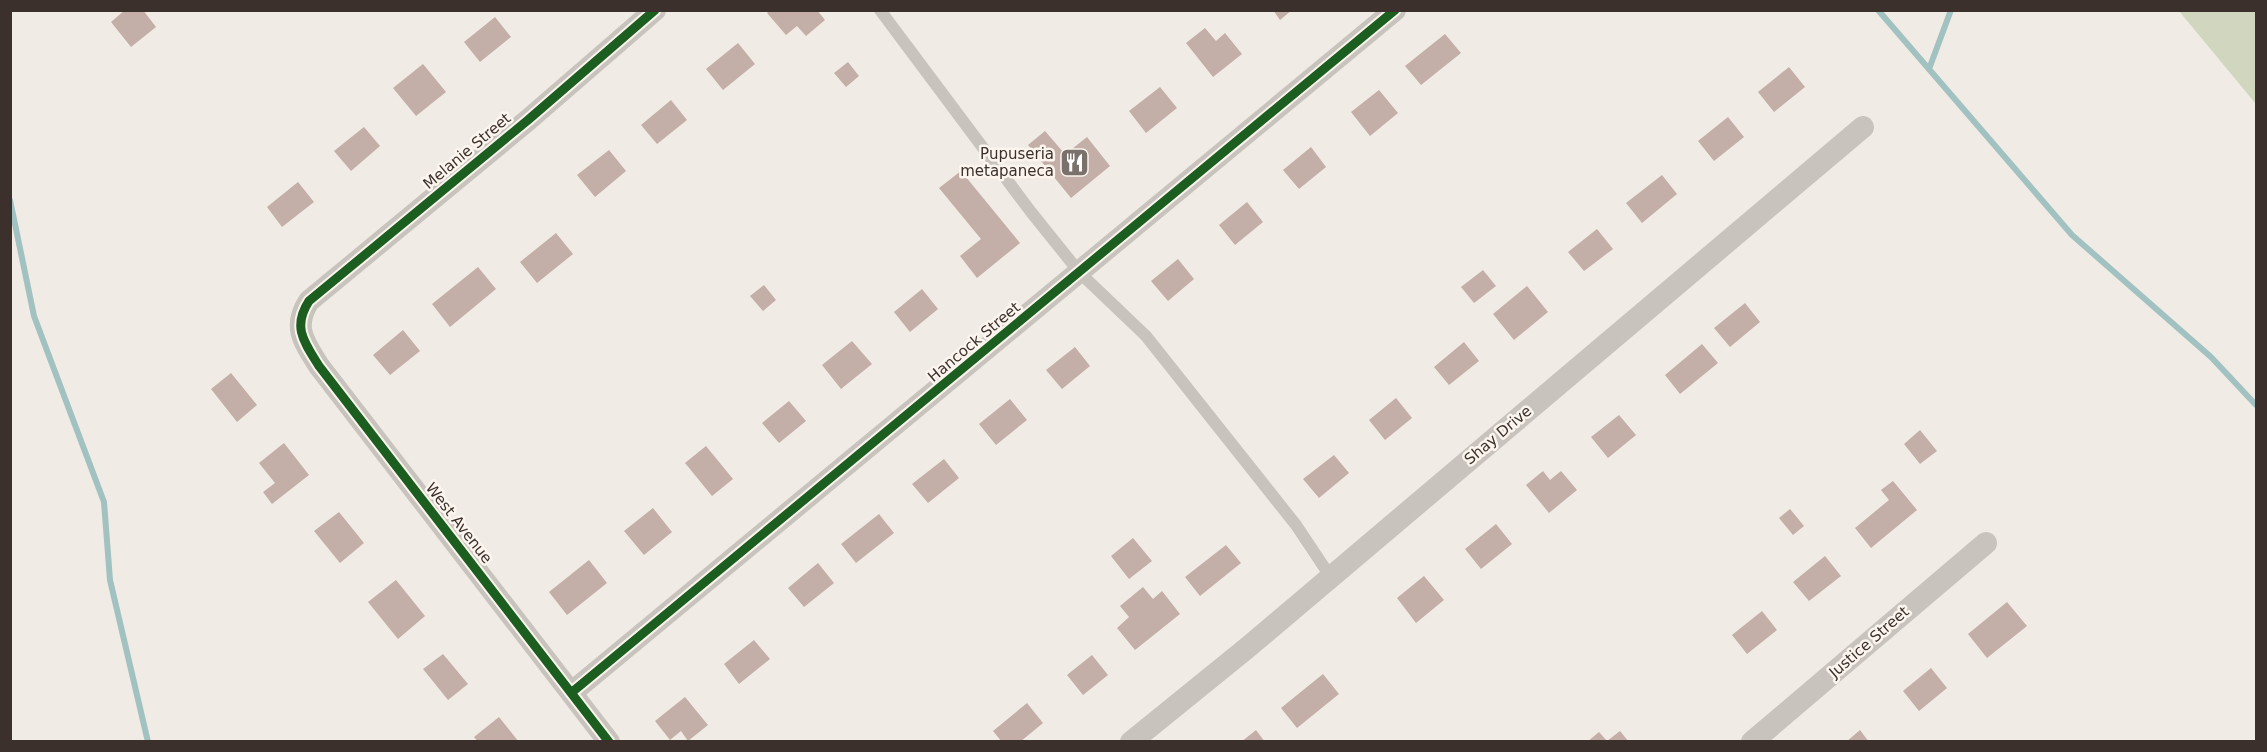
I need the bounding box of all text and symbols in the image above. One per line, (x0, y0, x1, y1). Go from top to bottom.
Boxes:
street label: Melanie Street (420, 109, 515, 193)
place label: Pupuseria metapaneca (960, 145, 1054, 180)
restaurant icon: Pupuseria metapaneca (1059, 147, 1091, 179)
street label: Hancock Street (924, 298, 1024, 386)
street label: Shay Drive (1461, 402, 1535, 468)
street label: West Avenue (422, 479, 496, 567)
street label: Justice Street (1825, 602, 1913, 682)

